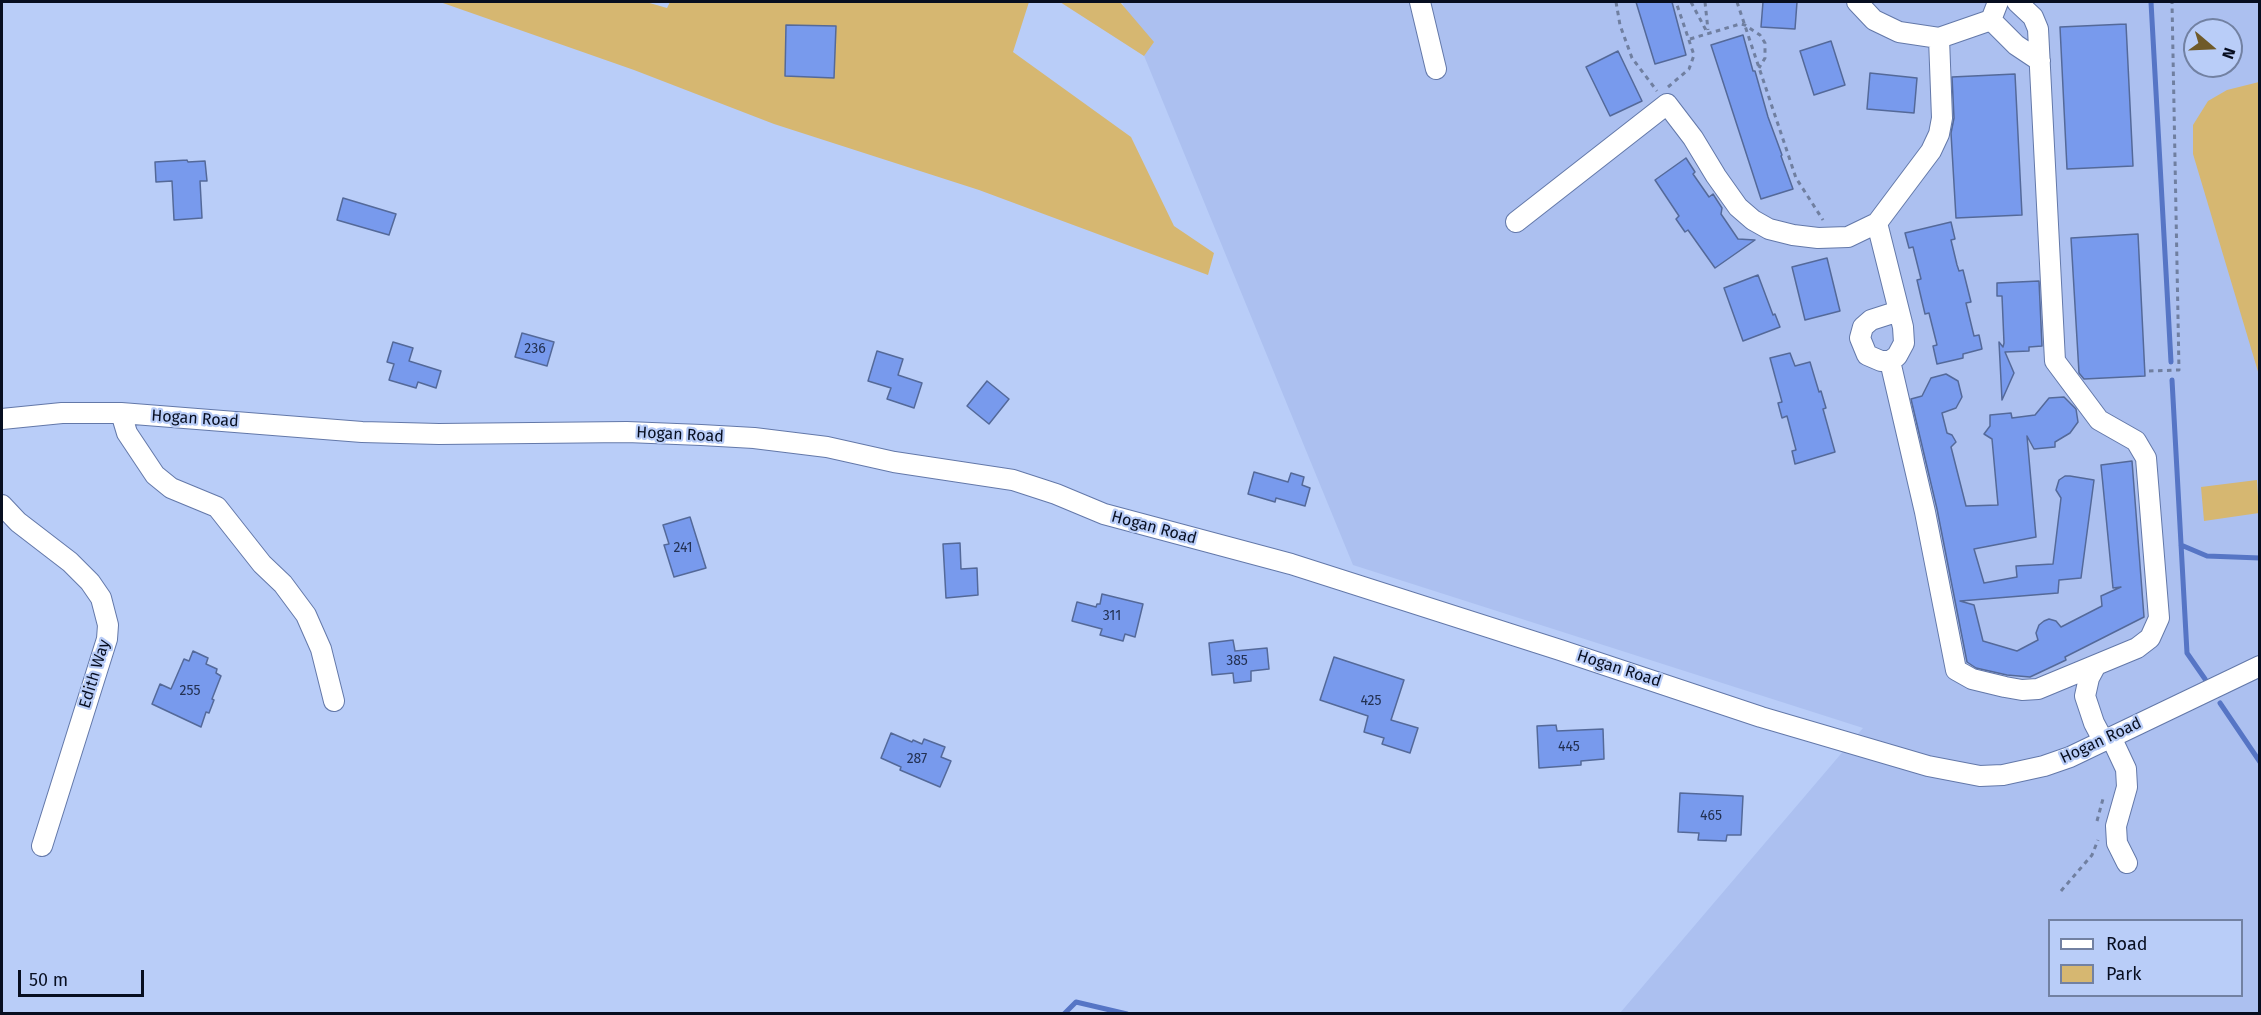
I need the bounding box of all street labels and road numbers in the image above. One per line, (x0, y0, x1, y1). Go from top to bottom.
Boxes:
street label: Hogan Road (151, 406, 239, 432)
street label: Hogan Road (636, 423, 724, 447)
street label: Hogan Road (1109, 507, 1199, 549)
street label: Edith Way (75, 637, 115, 711)
street label: Hogan Road (1574, 646, 1664, 692)
street label: Hogan Road (2057, 714, 2145, 768)

